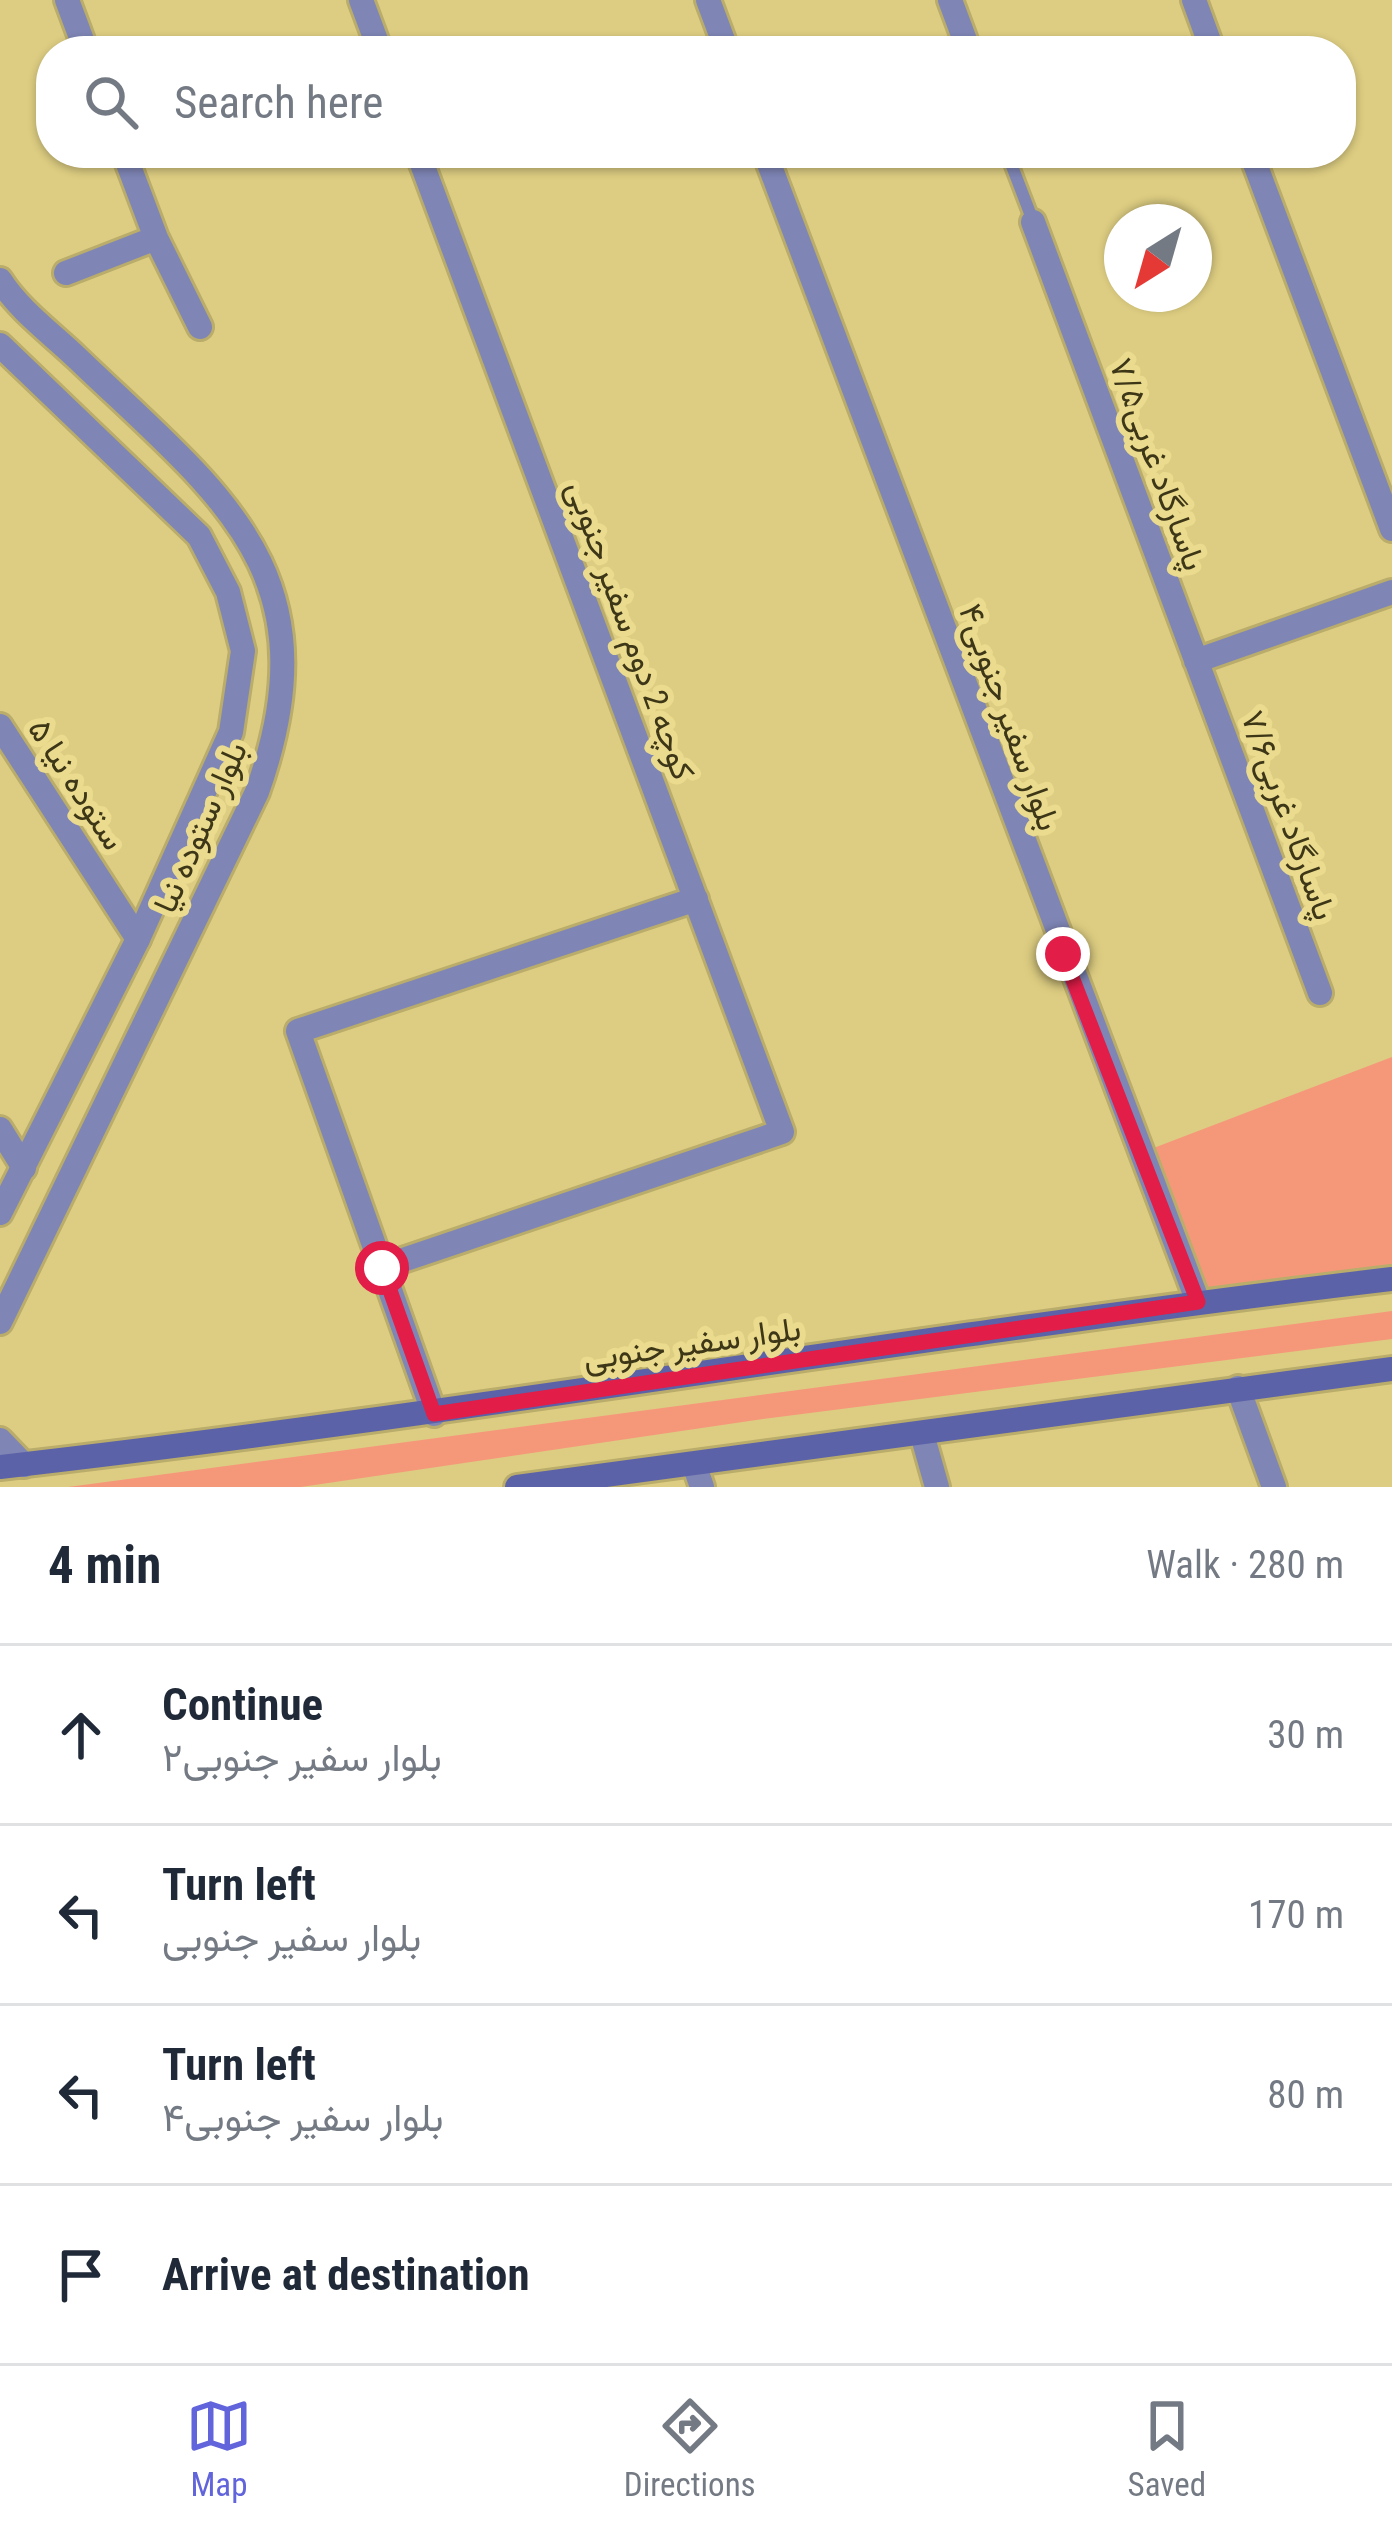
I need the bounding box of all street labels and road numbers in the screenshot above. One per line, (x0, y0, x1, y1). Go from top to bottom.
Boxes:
street label: پاسارگاد غربی۷/۵ (1099, 353, 1214, 576)
street label: کوچه 2 دوم سفیر جنوبی (556, 475, 703, 786)
street label: بلوار سفیر جنوبی۴ (950, 598, 1069, 836)
street label: پاسارگاد غربی۷/۶ (1230, 705, 1345, 926)
street label: ستوده نیا ۵ (19, 711, 134, 857)
street label: بلوار ستوده نیا (145, 736, 256, 919)
street label: بلوار سفیر جنوبی (581, 1308, 803, 1379)

